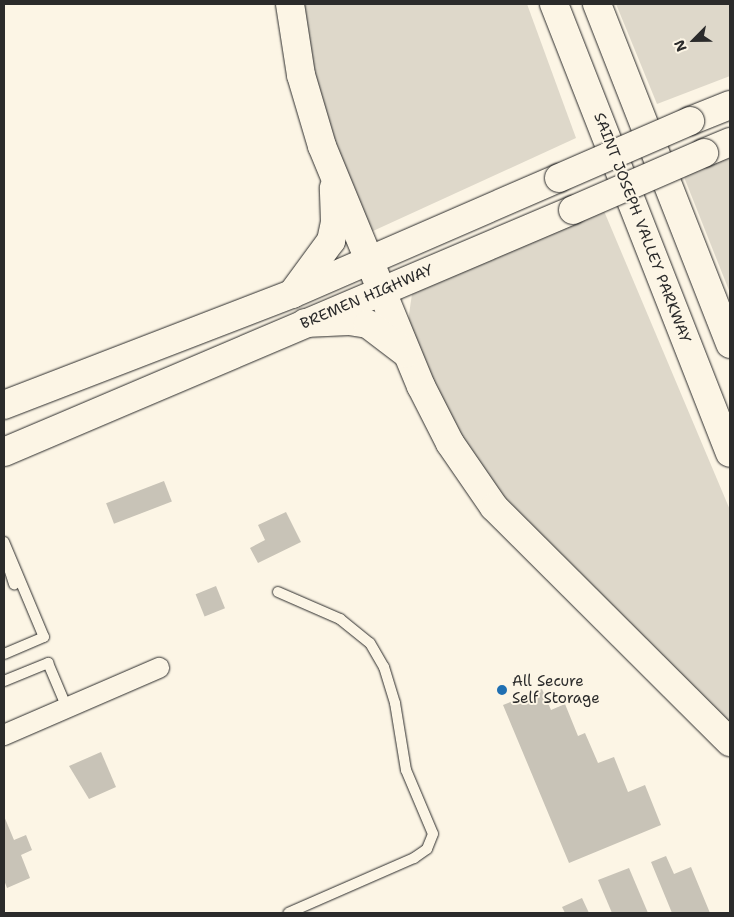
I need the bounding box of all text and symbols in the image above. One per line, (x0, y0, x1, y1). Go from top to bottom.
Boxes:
north arrow (669, 15, 719, 65)
text: N (670, 37, 691, 54)
street label: SAINT JOSEPH VALLEY PARKWAY (590, 110, 694, 346)
street label: BREMEN HIGHWAY (298, 261, 436, 333)
place label: All Secure Self Storage (512, 672, 600, 707)
marker: All Secure Self Storage (496, 684, 508, 696)

